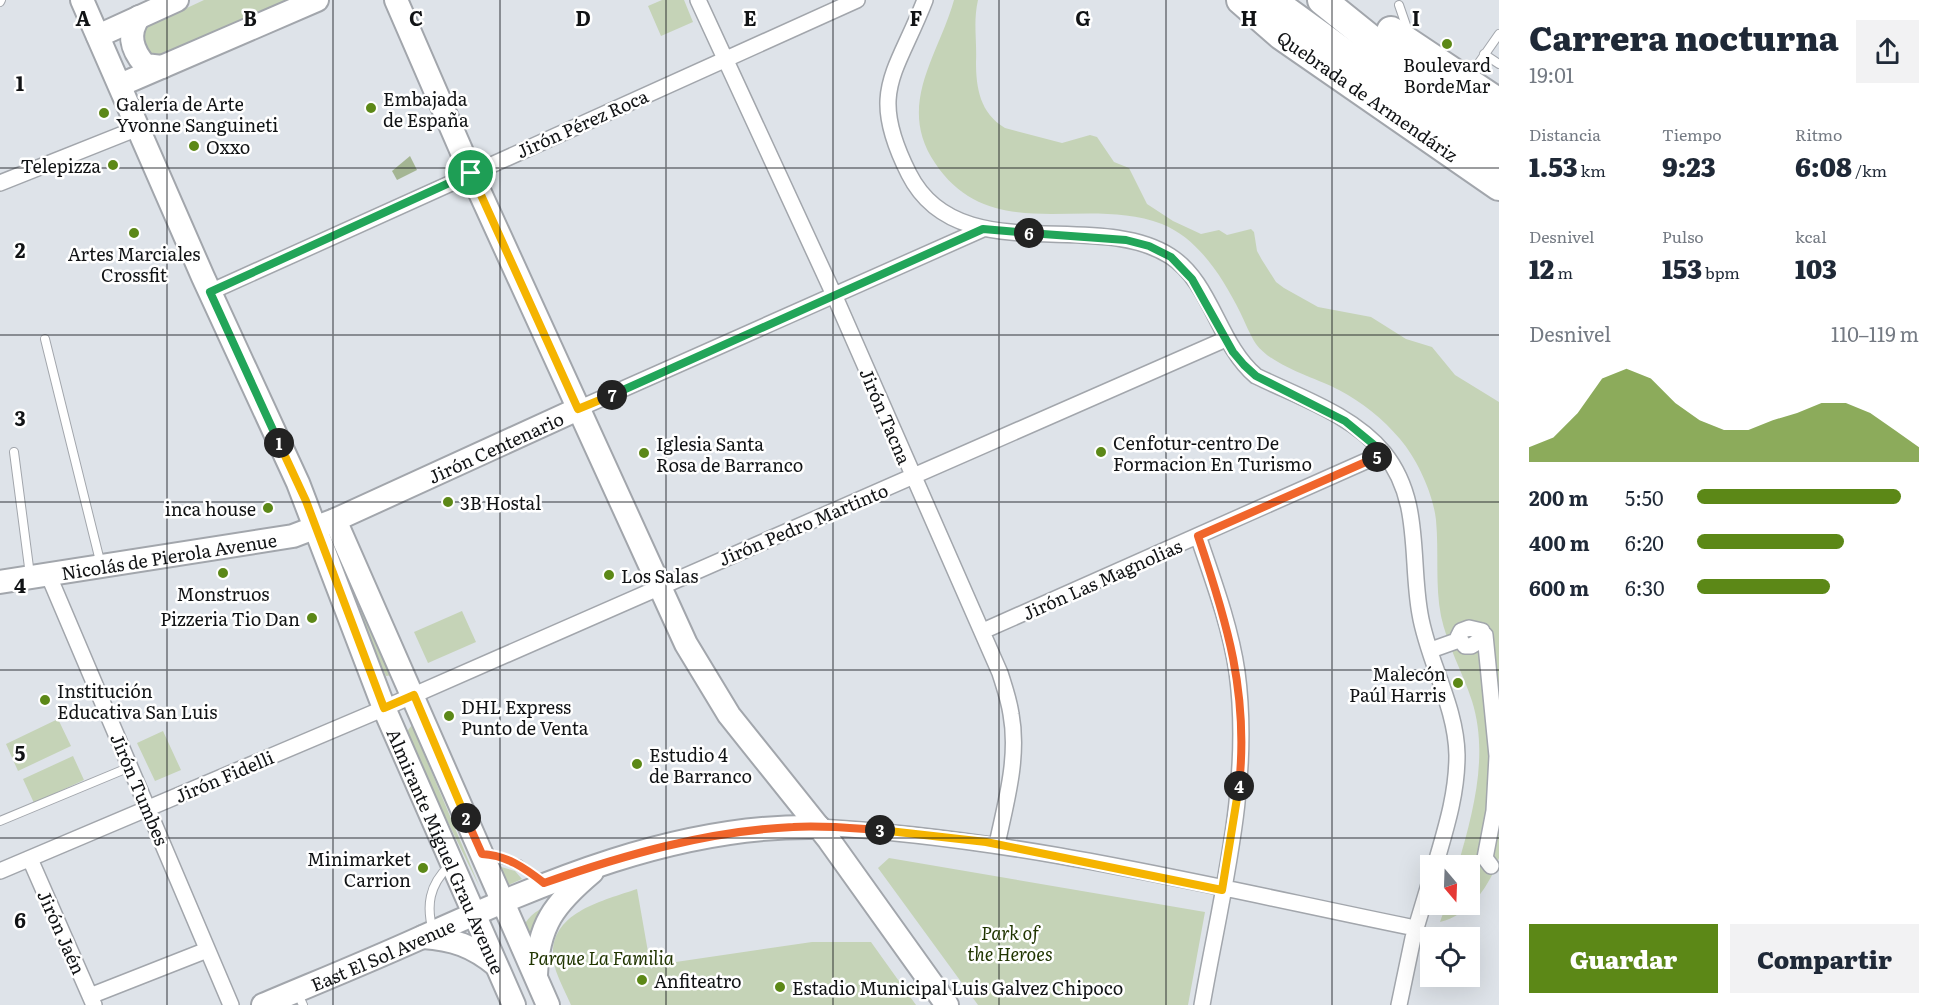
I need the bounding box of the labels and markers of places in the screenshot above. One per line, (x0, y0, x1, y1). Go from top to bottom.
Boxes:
marker: Boulevard BordeMar (1440, 37, 1454, 51)
place label: Boulevard BordeMar (1403, 51, 1491, 99)
place label: Embajada de España (383, 85, 469, 133)
place label: Galería de Arte Yvonne Sanguineti (116, 90, 278, 138)
marker: Embajada de España (364, 101, 378, 115)
marker: Galería de Arte Yvonne Sanguineti (97, 106, 111, 120)
place label: Oxxo (206, 133, 250, 160)
marker: Oxxo (187, 139, 201, 153)
pin (445, 147, 496, 198)
place label: Telepizza (21, 152, 101, 179)
marker: Telepizza (106, 158, 120, 172)
pin: 6 (1014, 218, 1044, 248)
marker: Artes Marciales Crossfit (127, 226, 141, 240)
place label: Artes Marciales Crossfit (68, 240, 200, 288)
pin: 7 (597, 380, 627, 410)
pin: 1 (264, 428, 294, 458)
place label: Cenfotur-centro De Formacion En Turismo (1113, 429, 1312, 477)
place label: Iglesia Santa Rosa de Barranco (656, 430, 803, 478)
pin: 5 (1362, 442, 1392, 472)
marker: Cenfotur-centro De Formacion En Turismo (1094, 445, 1108, 459)
marker: Iglesia Santa Rosa de Barranco (637, 446, 651, 460)
place label: 3B Hostal (460, 489, 541, 516)
place label: inca house (165, 495, 256, 522)
marker: 3B Hostal (441, 495, 455, 509)
marker: inca house (261, 501, 275, 515)
place label: Los Salas (621, 562, 698, 589)
marker: Monstruos (216, 566, 230, 580)
marker: Los Salas (602, 568, 616, 582)
place label: Monstruos (177, 580, 270, 607)
place label: Pizzeria Tio Dan (160, 605, 300, 632)
marker: Pizzeria Tio Dan (305, 611, 319, 625)
place label: Malecón Paúl Harris (1349, 660, 1446, 708)
marker: Malecón Paúl Harris (1451, 676, 1465, 690)
place label: Institución Educativa San Luis (57, 677, 217, 725)
marker: Institución Educativa San Luis (38, 693, 52, 707)
place label: DHL Express Punto de Venta (461, 693, 589, 741)
marker: DHL Express Punto de Venta (442, 709, 456, 723)
place label: Estudio 4 de Barranco (649, 741, 752, 789)
marker: Estudio 4 de Barranco (630, 757, 644, 771)
pin: 4 (1224, 771, 1254, 801)
pin: 2 (451, 803, 481, 833)
pin: 3 (865, 815, 895, 845)
place label: Minimarket Carrion (307, 845, 412, 893)
marker: Minimarket Carrion (416, 861, 430, 875)
place label: Anfiteatro (654, 967, 742, 994)
marker: Anfiteatro (635, 973, 649, 987)
place label: Estadio Municipal Luis Galvez Chipoco (792, 974, 1123, 1001)
marker: Estadio Municipal Luis Galvez Chipoco (773, 980, 787, 994)

